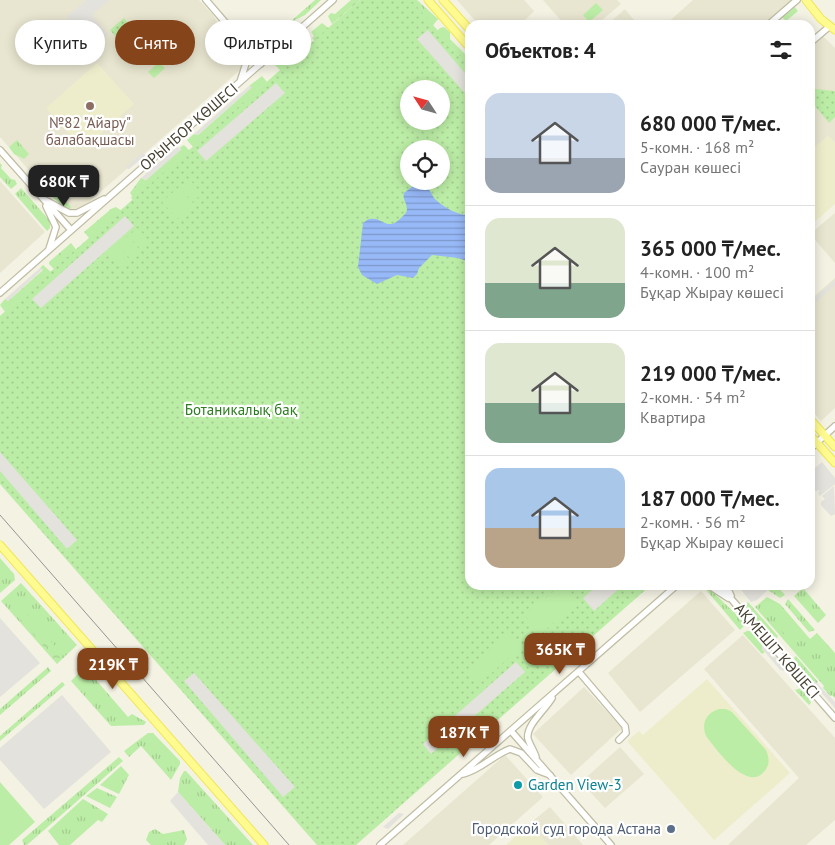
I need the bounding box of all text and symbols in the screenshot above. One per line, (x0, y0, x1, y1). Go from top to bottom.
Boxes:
chip: Купить (15, 20, 105, 65)
chip: Снять (115, 20, 195, 65)
chip: Фильтры (205, 20, 311, 65)
icon: filters (767, 36, 795, 64)
text: Объектов: 4 (485, 37, 596, 64)
street label: ОРЫНБОР КӨШЕСІ (136, 79, 242, 174)
north arrow (400, 80, 450, 130)
map controls (400, 80, 450, 190)
marker: №82 "Айару" балабақшасы (84, 100, 96, 112)
text: 680 000 ₸/мес. (640, 110, 781, 137)
place label: №82 "Айару" балабақшасы (46, 113, 134, 149)
icon: home (525, 113, 585, 173)
text: 5-комн. · 168 m² (640, 137, 754, 157)
button: locate (400, 140, 450, 190)
text: Сауран көшесі (640, 157, 741, 177)
pin: 680K ₸ (23, 164, 105, 207)
text: 680K ₸ (39, 171, 89, 191)
text: 365 000 ₸/мес. (640, 235, 781, 262)
icon: home (525, 238, 585, 298)
text: 4-комн. · 100 m² (640, 262, 754, 282)
text: Бұқар Жырау көшесі (640, 282, 784, 302)
text: 219 000 ₸/мес. (640, 360, 781, 387)
icon: home (525, 363, 585, 423)
text: 2-комн. · 54 m² (640, 387, 746, 407)
park label: Ботаникалық бақ (185, 400, 298, 419)
text: Квартира (640, 407, 706, 427)
text: 187 000 ₸/мес. (640, 485, 780, 512)
icon: home (525, 488, 585, 548)
text: 2-комн. · 56 m² (640, 512, 746, 532)
text: Бұқар Жырау көшесі (640, 532, 784, 552)
street label: АҚМЕШІТ КӨШЕСІ (731, 599, 824, 702)
pin: 365K ₸ (519, 632, 601, 675)
text: 365K ₸ (535, 639, 585, 659)
pin: 219K ₸ (72, 648, 154, 690)
text: 219K ₸ (88, 654, 138, 674)
pin: 187K ₸ (423, 716, 505, 758)
text: 187K ₸ (439, 722, 489, 742)
place label: Garden View-3 (528, 775, 622, 794)
marker: Garden View-3 (512, 779, 524, 791)
place label: Городской суд города Астана (472, 819, 661, 838)
marker: Городской суд города Астана (665, 823, 677, 835)

